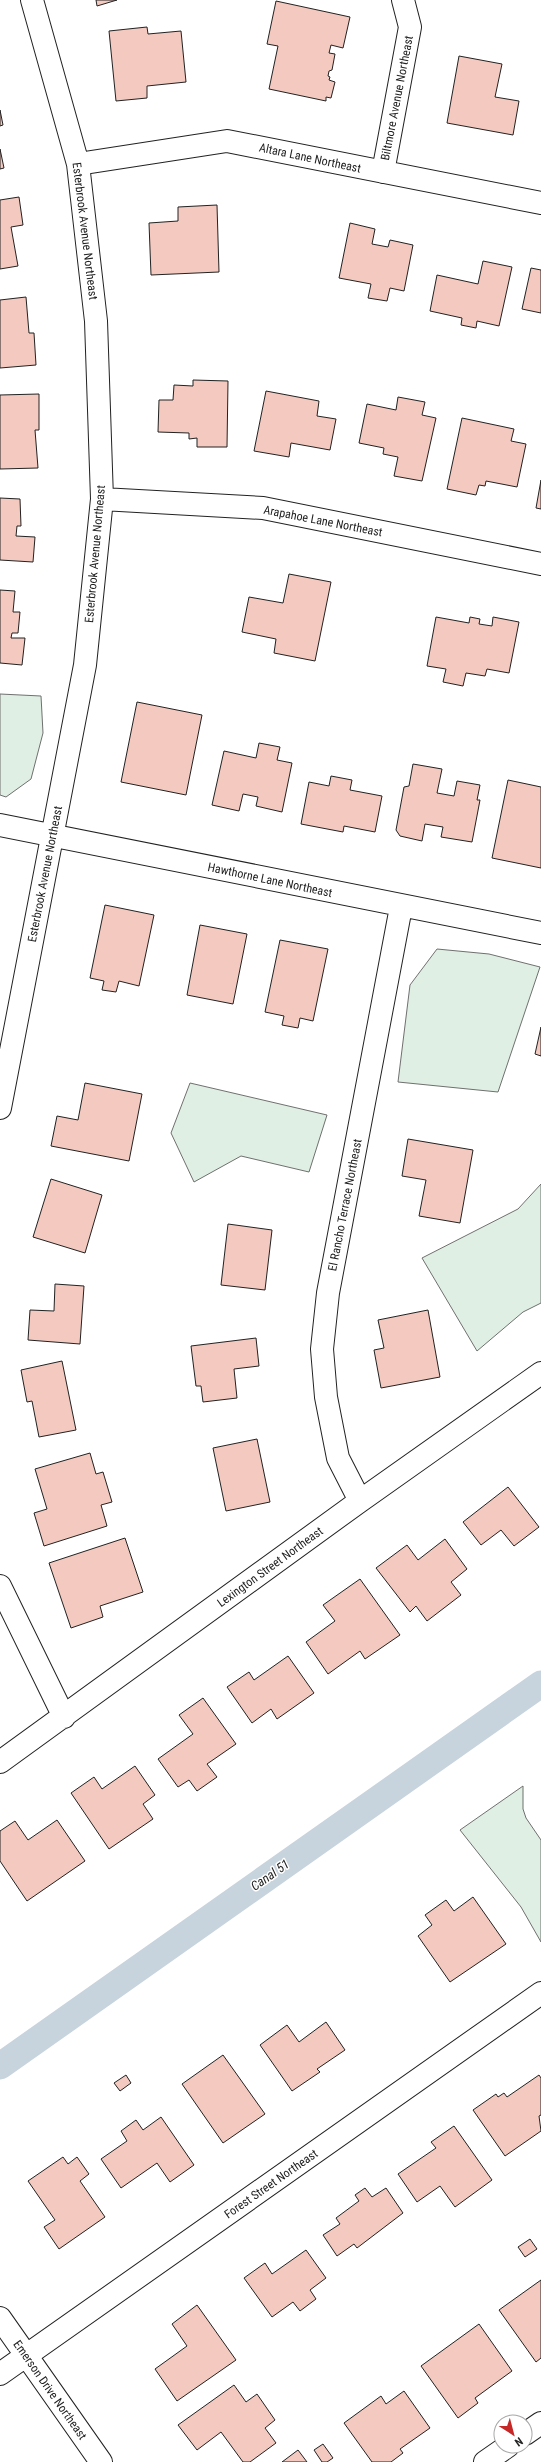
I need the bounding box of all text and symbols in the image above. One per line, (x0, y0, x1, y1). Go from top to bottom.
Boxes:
street label: Biltmore Avenue Northeast (378, 34, 416, 162)
street label: Altara Lane Northeast (258, 140, 363, 176)
street label: Esterbrook Avenue Northeast (70, 161, 100, 301)
street label: Esterbrook Avenue Northeast (82, 484, 108, 624)
street label: Arapahoe Lane Northeast (262, 503, 384, 539)
street label: Esterbrook Avenue Northeast (25, 804, 65, 943)
street label: Hawthorne Lane Northeast (206, 860, 334, 900)
street label: El Rancho Terrace Northeast (325, 1137, 365, 1272)
street label: Lexington Street Northeast (214, 1524, 326, 1610)
water label: Canal 51 (248, 1856, 292, 1894)
street label: Forest Street Northeast (222, 2146, 321, 2221)
street label: Emerson Drive Northeast (10, 2338, 90, 2443)
north arrow (493, 2414, 533, 2454)
text: N (512, 2434, 525, 2449)

